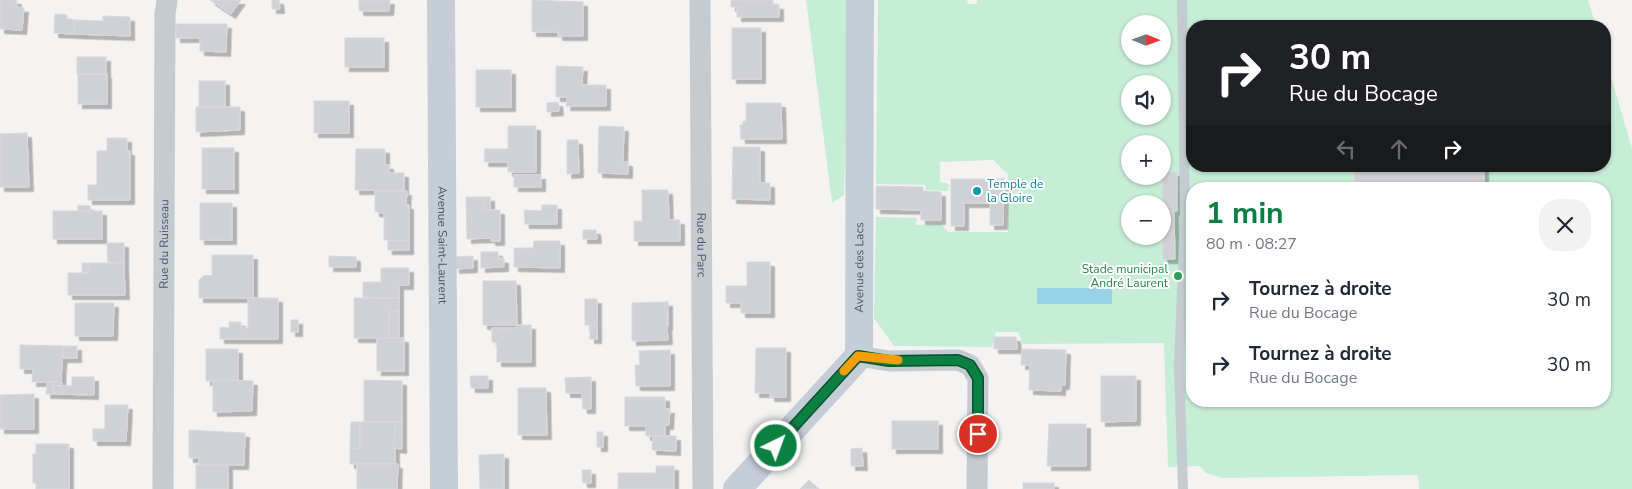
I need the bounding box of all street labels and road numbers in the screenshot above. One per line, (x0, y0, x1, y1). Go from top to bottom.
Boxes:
street label: Avenue Saint-Laurent (434, 186, 451, 305)
street label: Rue du Ruisseau (156, 199, 172, 289)
street label: Rue du Parc (693, 213, 710, 278)
street label: Avenue des Lacs (851, 222, 867, 313)

